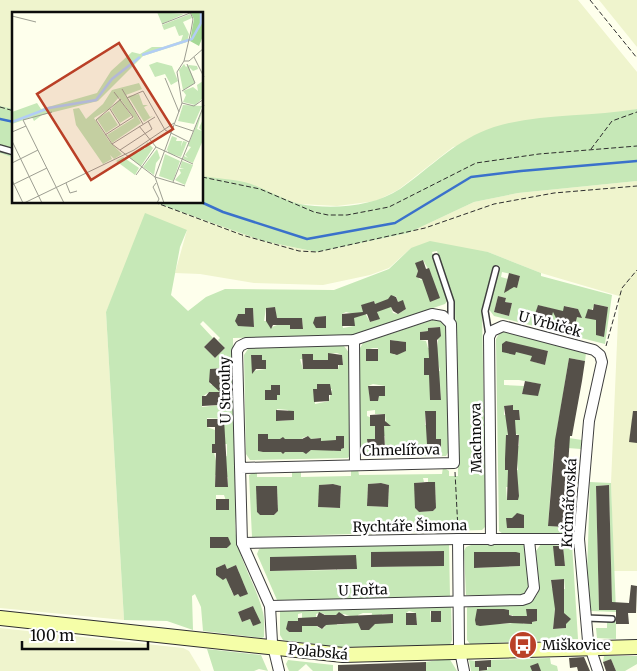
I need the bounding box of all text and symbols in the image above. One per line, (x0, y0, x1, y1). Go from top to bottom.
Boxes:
inset map (12, 12, 204, 204)
street label: U Vrbiček (517, 307, 584, 341)
street label: U Strouhy (215, 355, 235, 424)
street label: Machnova (466, 402, 486, 473)
street label: Chmelířova (362, 440, 441, 460)
street label: Krčmářovská (558, 457, 580, 548)
street label: Rychtáře Šimona (353, 516, 468, 536)
street label: U Fořta (338, 580, 388, 600)
scale bar (22, 618, 149, 650)
text: 100 m (30, 626, 74, 645)
bus stop icon: Miškovice (508, 630, 538, 660)
place label: Miškovice (542, 636, 610, 654)
street label: Polabská (287, 640, 349, 664)

